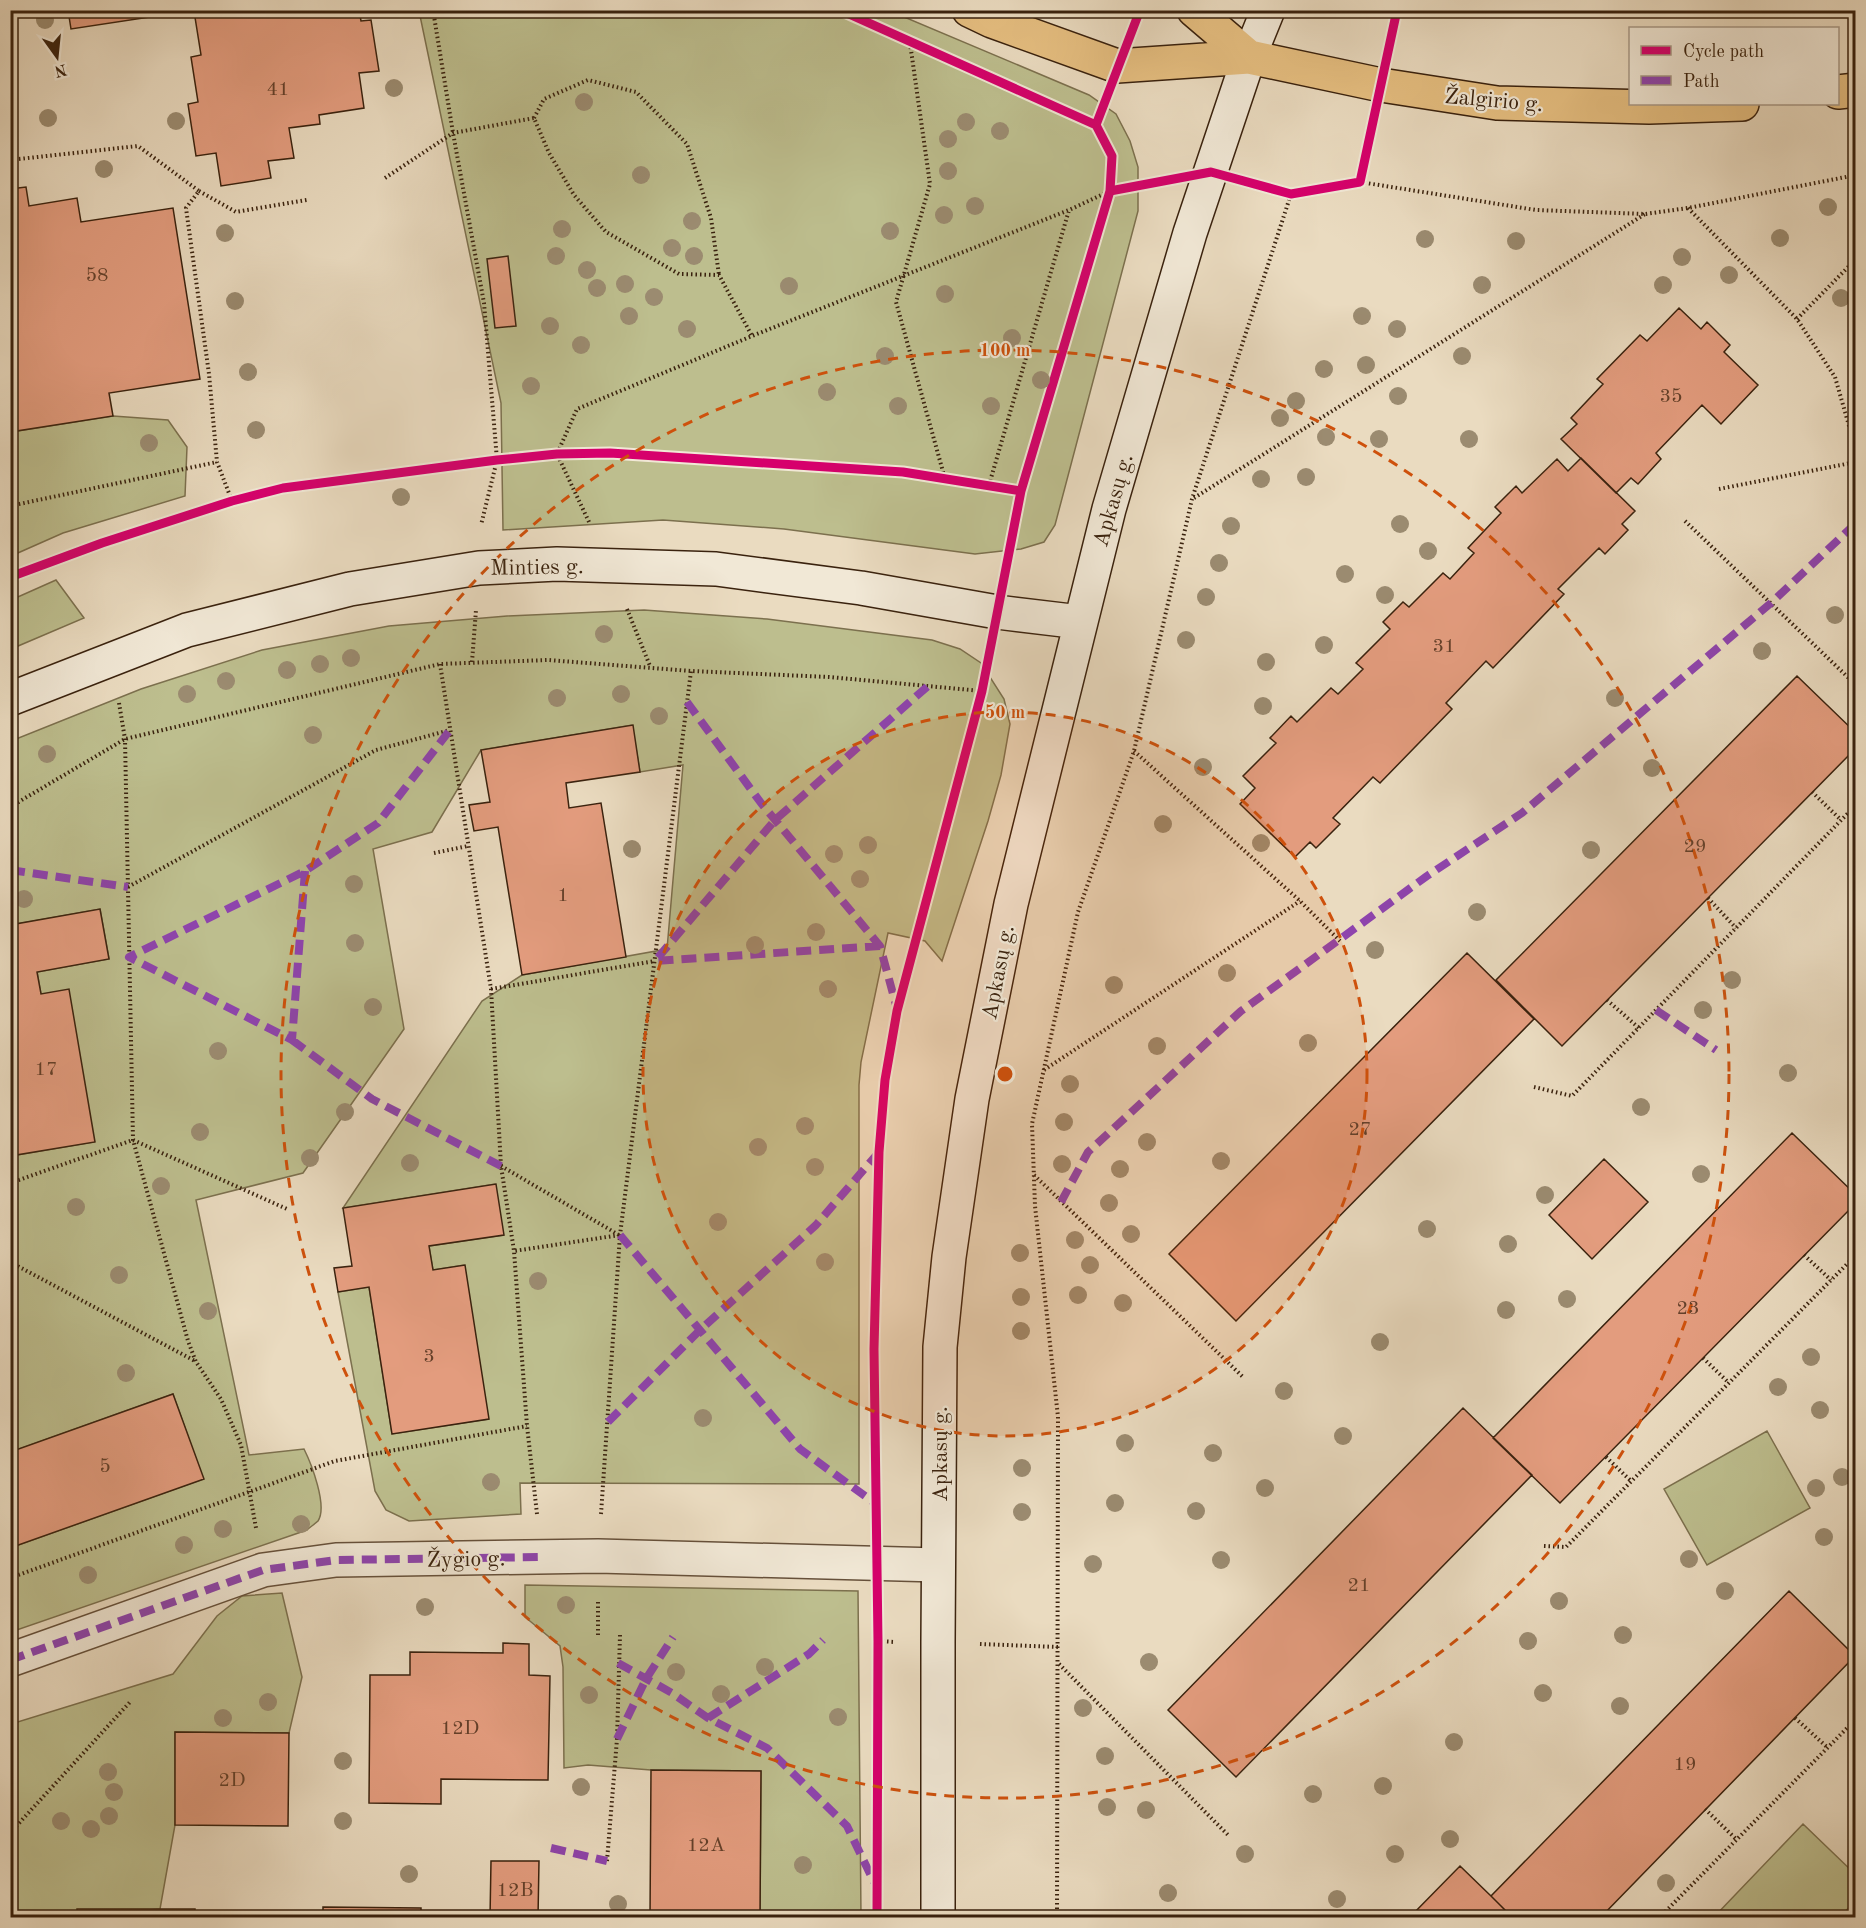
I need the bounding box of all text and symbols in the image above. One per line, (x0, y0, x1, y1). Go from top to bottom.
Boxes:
north arrow (27, 27, 87, 87)
legend (1629, 27, 1839, 105)
text: Cycle path (1683, 43, 1764, 61)
text: N (52, 60, 68, 79)
text: Path (1683, 73, 1720, 91)
house number: 41 (266, 80, 290, 100)
street label: Žalgirio g. (1444, 83, 1544, 116)
house number: 58 (85, 266, 109, 286)
text: 100 m (980, 342, 1030, 360)
house number: 35 (1659, 387, 1683, 407)
street label: Apkasų g. (1090, 451, 1138, 550)
street label: Minties g. (490, 556, 584, 580)
house number: 31 (1432, 637, 1456, 657)
text: 50 m (985, 704, 1025, 722)
house number: 29 (1683, 837, 1707, 857)
house number: 1 (557, 886, 569, 906)
street label: Apkasų g. (979, 923, 1019, 1022)
house number: 17 (34, 1060, 58, 1080)
centre of rings (995, 1064, 1015, 1084)
house number: 27 (1348, 1120, 1372, 1140)
house number: 23 (1676, 1299, 1700, 1319)
house number: 3 (423, 1347, 435, 1367)
street label: Apkasų g. (930, 1406, 952, 1502)
house number: 5 (99, 1457, 111, 1477)
street label: Žygio g. (426, 1545, 506, 1572)
house number: 21 (1347, 1576, 1371, 1596)
house number: 12D (441, 1719, 479, 1739)
house number: 19 (1673, 1755, 1697, 1775)
house number: 2D (218, 1771, 246, 1791)
house number: 12A (687, 1836, 725, 1856)
house number: 12B (497, 1881, 534, 1901)

